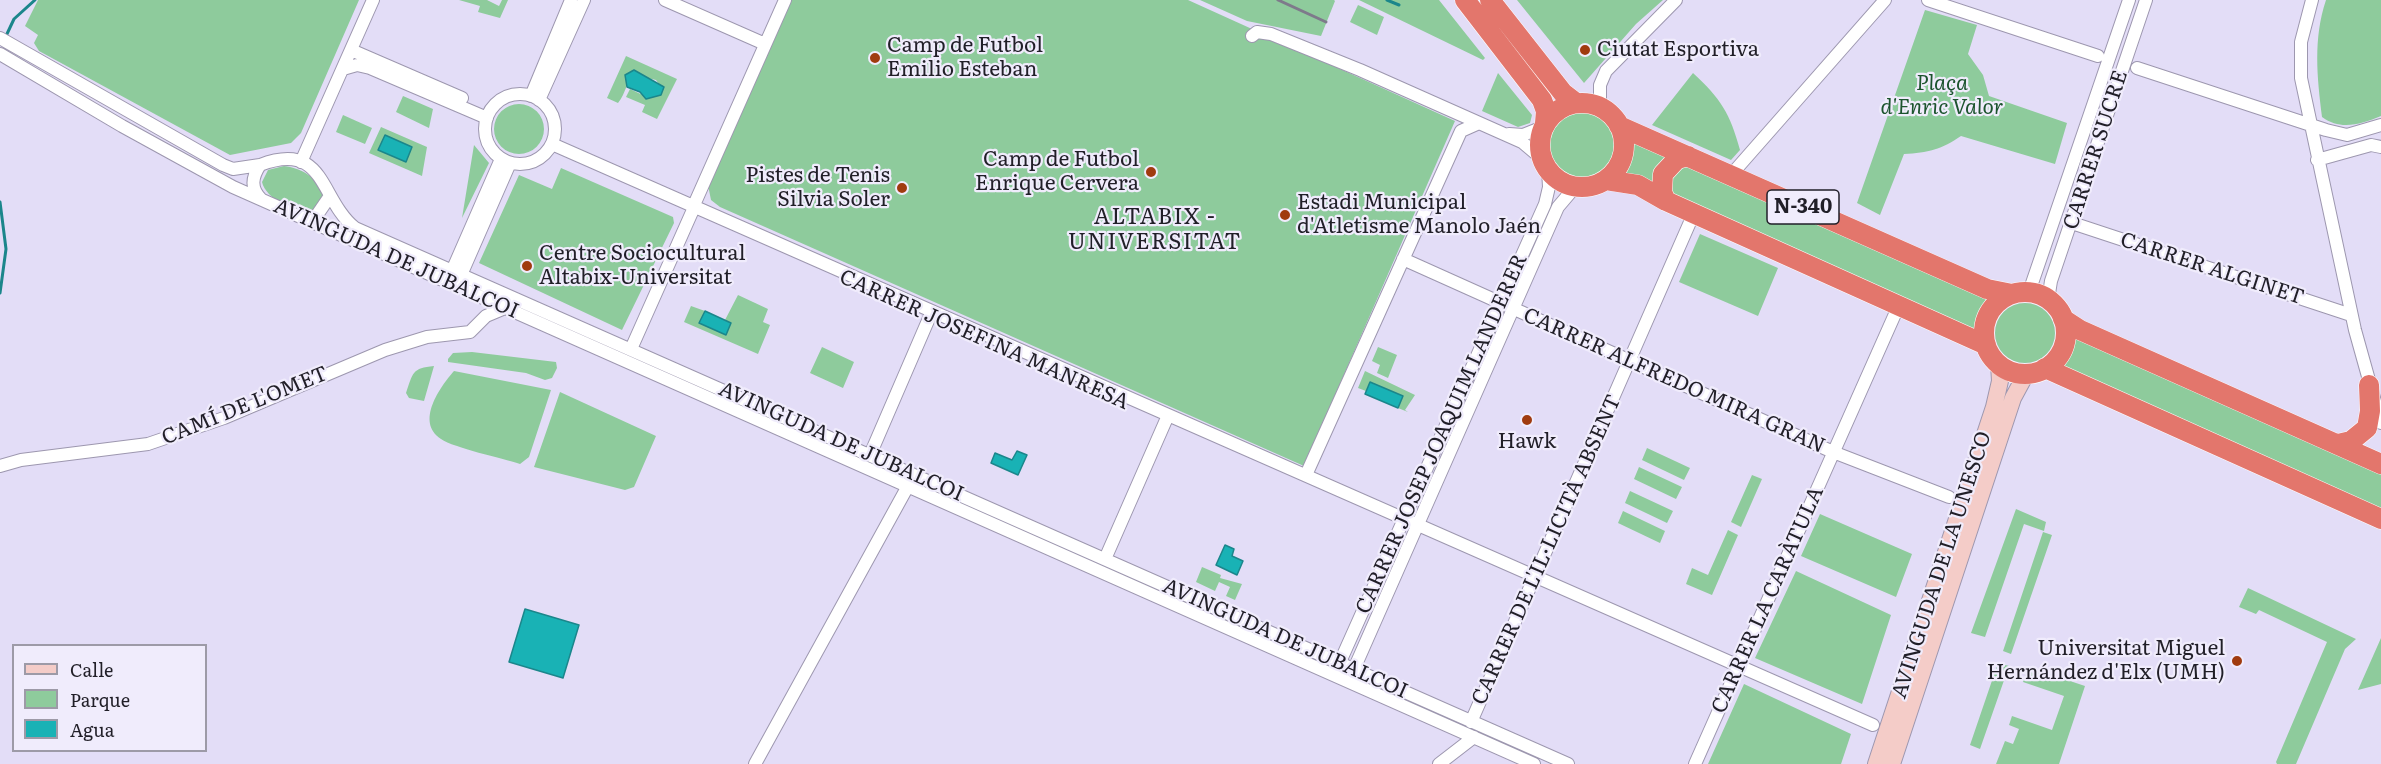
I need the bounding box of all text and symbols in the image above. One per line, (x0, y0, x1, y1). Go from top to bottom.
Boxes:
place label: Camp de Futbol Emilio Esteban (887, 33, 1043, 83)
place label: Ciutat Esportiva (1597, 37, 1759, 63)
marker: Ciutat Esportiva (1578, 43, 1592, 57)
marker: Camp de Futbol Emilio Esteban (868, 51, 882, 65)
street label: CARRER SUCRE (2058, 67, 2134, 233)
park label: Plaça d'Enric Valor (1881, 71, 2003, 121)
place label: Camp de Futbol Enrique Cervera (975, 147, 1139, 197)
place label: Pistes de Tenis Silvia Soler (746, 163, 890, 213)
marker: Camp de Futbol Enrique Cervera (1144, 165, 1158, 179)
marker: Pistes de Tenis Silvia Soler (895, 181, 909, 195)
place label: Estadi Municipal d'Atletisme Manolo Jaén (1297, 190, 1541, 240)
road number: N-340 (1767, 190, 1839, 224)
street label: AVINGUDA DE JUBALCOI (270, 194, 522, 324)
district label: ALTABIX - UNIVERSITAT (1068, 205, 1242, 256)
marker: Estadi Municipal d'Atletisme Manolo Jaén (1278, 208, 1292, 222)
street label: CARRER ALGINET (2117, 227, 2307, 311)
place label: Centre Sociocultural Altabix-Universitat (539, 241, 746, 291)
street label: CARRER JOSEP JOAQUIM LANDERER (1351, 250, 1533, 618)
marker: Centre Sociocultural Altabix-Universitat (520, 259, 534, 273)
street label: CARRER JOSEFINA MANRESA (835, 265, 1133, 415)
street label: CARRER ALFREDO MIRA GRAN (1519, 303, 1829, 459)
street label: CAMÍ DE L'OMET (158, 361, 332, 451)
street label: AVINGUDA DE JUBALCOI (715, 377, 967, 507)
street label: CARRER DE L'IL·LICITÀ ABSENT (1467, 391, 1627, 709)
marker: Hawk (1520, 413, 1534, 427)
street label: AVINGUDA DE LA UNESCO (1887, 428, 1997, 702)
place label: Hawk (1498, 429, 1556, 455)
street label: CARRER LA CARÀTULA (1707, 483, 1829, 717)
street label: AVINGUDA DE JUBALCOI (1159, 574, 1411, 704)
place label: Universitat Miguel Hernández d'Elx (UMH) (1987, 636, 2225, 686)
legend (12, 644, 207, 752)
marker: Universitat Miguel Hernández d'Elx (UMH) (2230, 654, 2244, 668)
text: Calle (70, 656, 113, 683)
text: Parque (70, 686, 130, 713)
text: Agua (70, 716, 114, 743)

